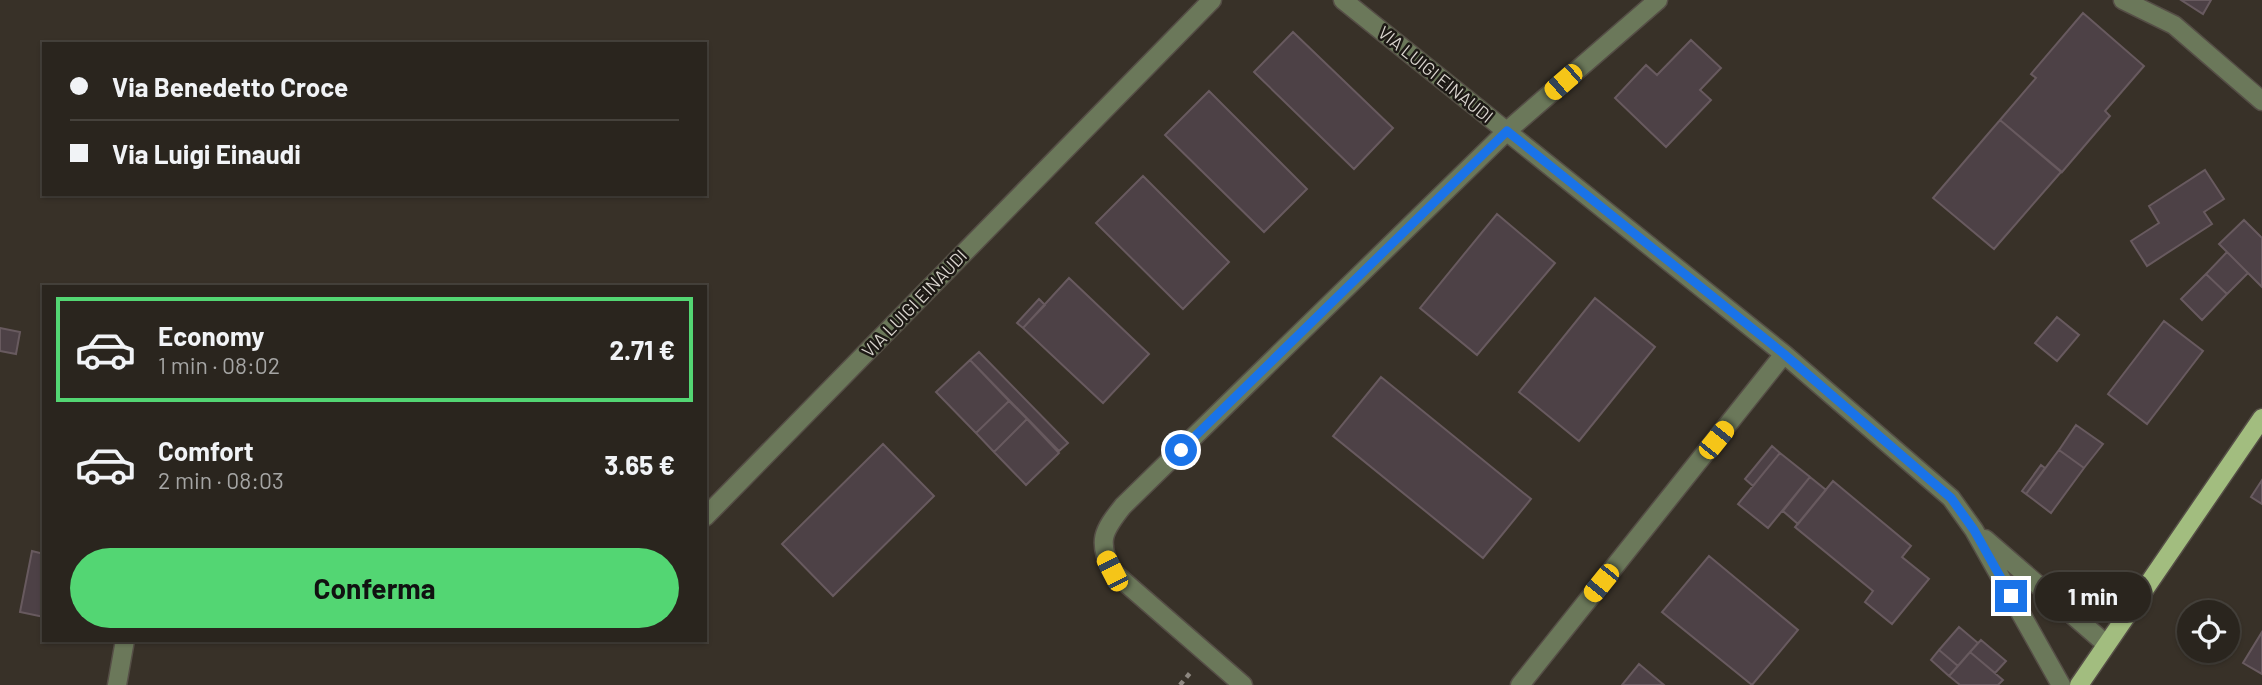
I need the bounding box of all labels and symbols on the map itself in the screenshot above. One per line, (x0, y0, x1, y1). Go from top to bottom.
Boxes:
street label: VIA LUIGI EINAUDI (1374, 21, 1498, 127)
car (1541, 60, 1586, 104)
street label: VIA LUIGI EINAUDI (857, 244, 971, 362)
car (1695, 417, 1738, 463)
route start (1165, 434, 1197, 466)
car (1094, 548, 1131, 594)
car (1580, 560, 1623, 606)
callout: 1 min (2036, 572, 2151, 620)
route end (1995, 580, 2027, 612)

